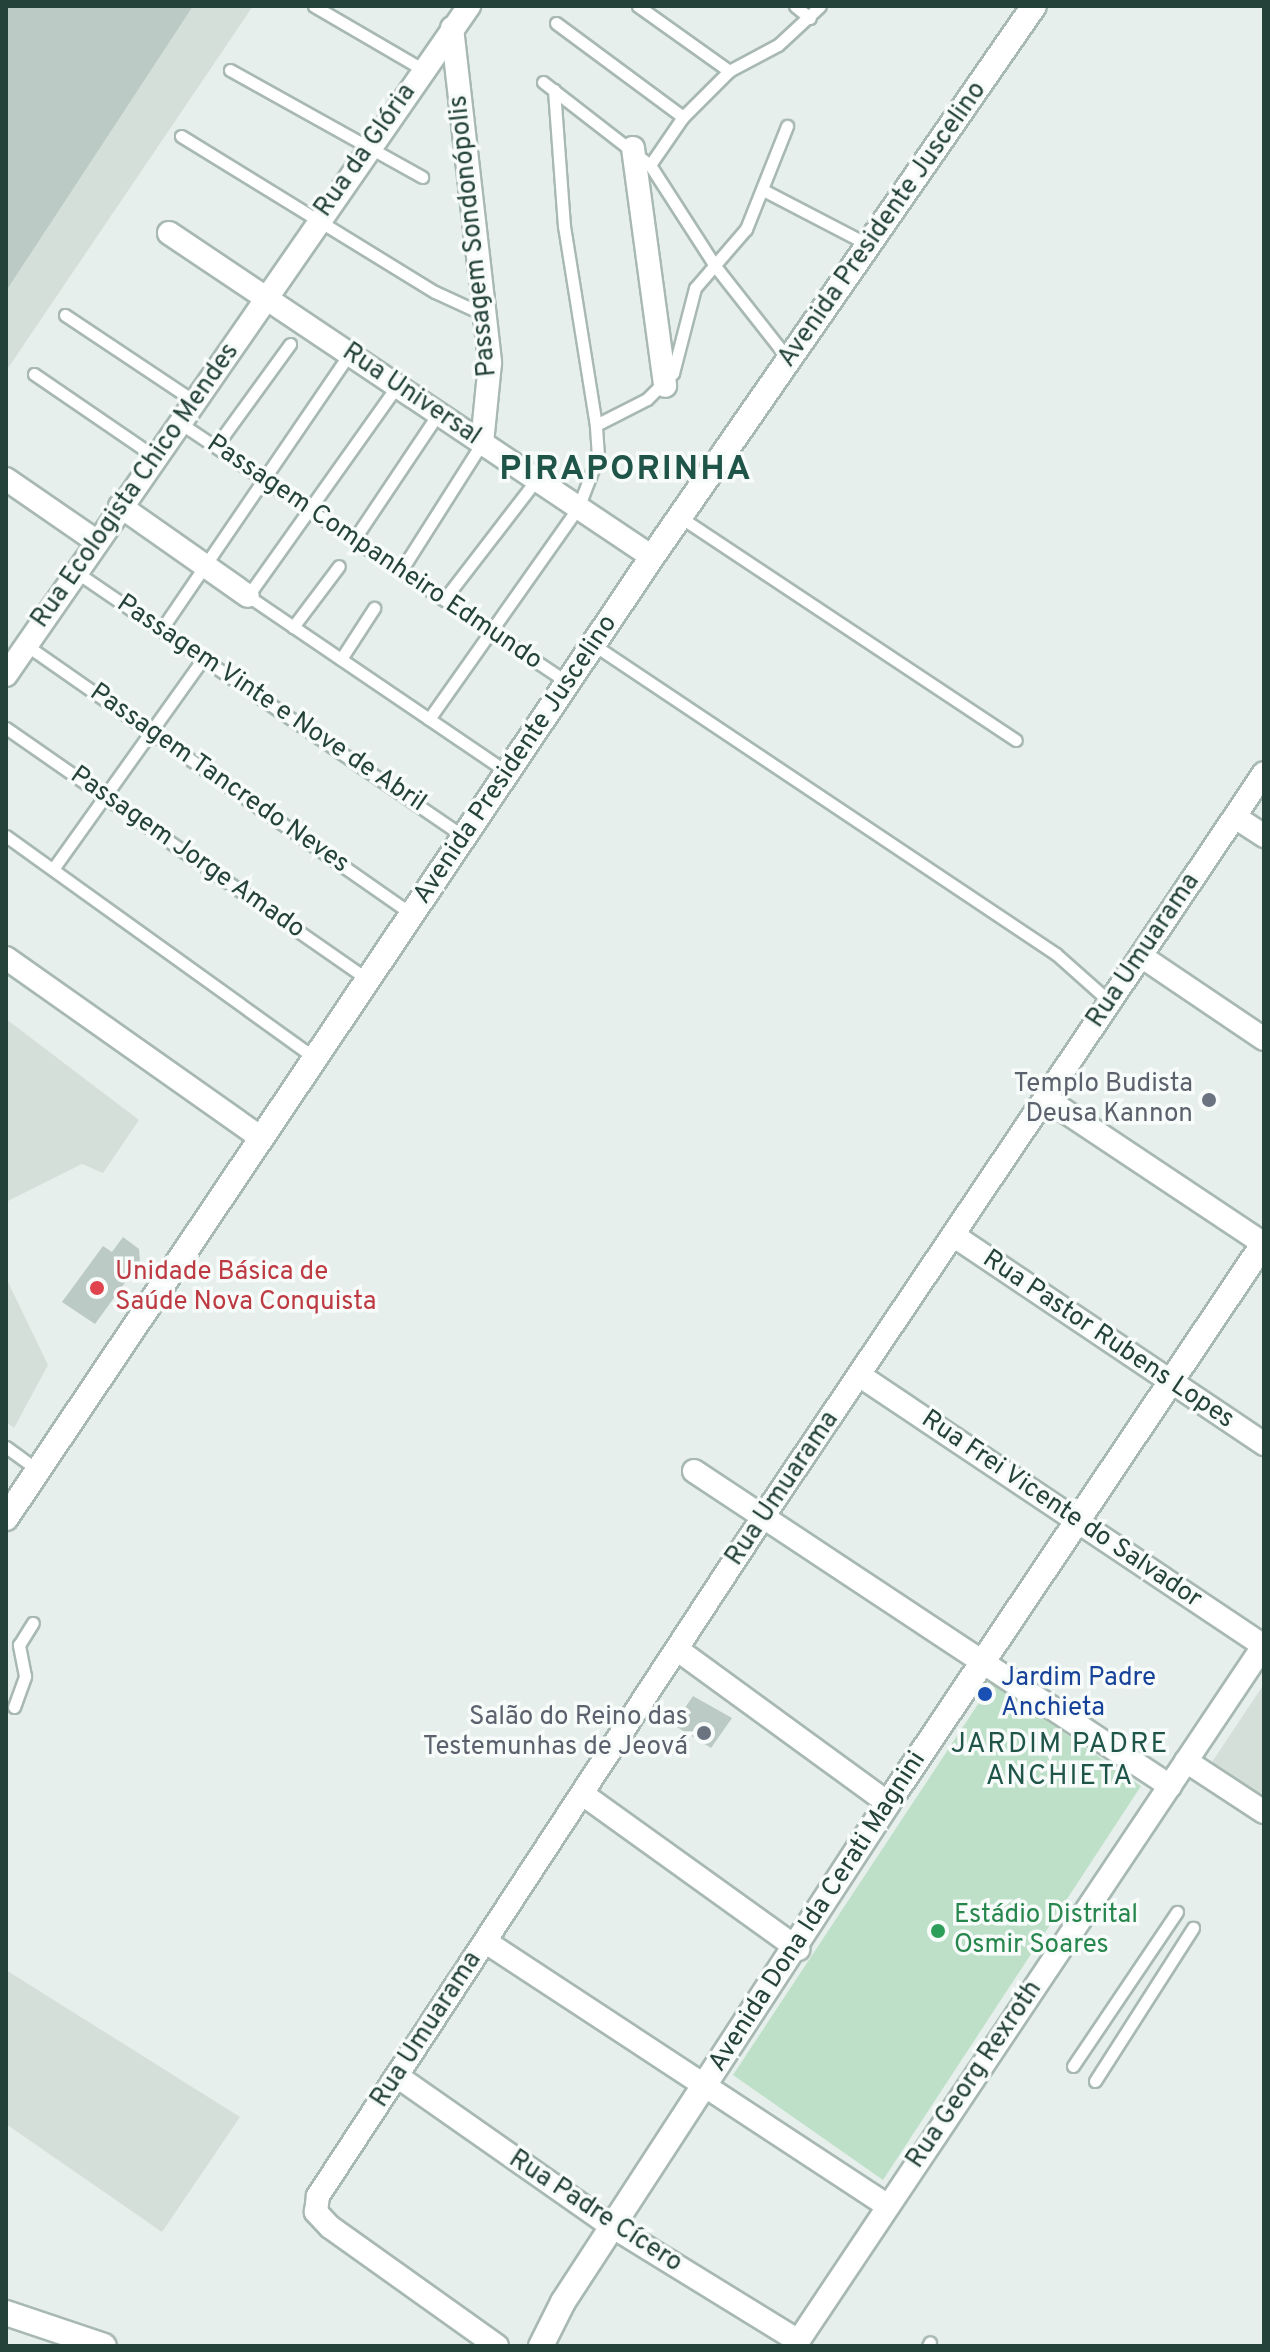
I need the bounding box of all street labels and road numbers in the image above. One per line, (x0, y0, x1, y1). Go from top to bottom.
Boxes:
street label: Avenida Presidente Juscelino (772, 76, 994, 374)
street label: Rua da Glória (309, 78, 423, 224)
street label: Passagem Sondonópolis (444, 94, 504, 378)
street label: Rua Ecologista Chico Mendes (25, 337, 247, 635)
street label: Rua Universal (336, 337, 486, 453)
street label: Passagem Companheiro Edmundo (200, 429, 548, 677)
street label: Passagem Vinte e Nove de Abril (110, 588, 432, 820)
street label: Avenida Presidente Juscelino (408, 610, 624, 910)
street label: Passagem Tancredo Neves (83, 677, 355, 881)
street label: Passagem Jorge Amado (63, 760, 311, 946)
street label: Rua Umuarama (1081, 868, 1207, 1034)
street label: Rua Pastor Rubens Lopes (976, 1244, 1240, 1436)
street label: Rua Frei Vicente do Salvador (914, 1404, 1208, 1616)
street label: Rua Umuarama (720, 1406, 846, 1572)
street label: Avenida Dona Ida Cerati Magnini (703, 1746, 933, 2078)
street label: Rua Umuarama (365, 1946, 489, 2114)
street label: Rua Georg Rexroth (901, 1975, 1049, 2175)
street label: Rua Padre Cícero (502, 2144, 688, 2280)

